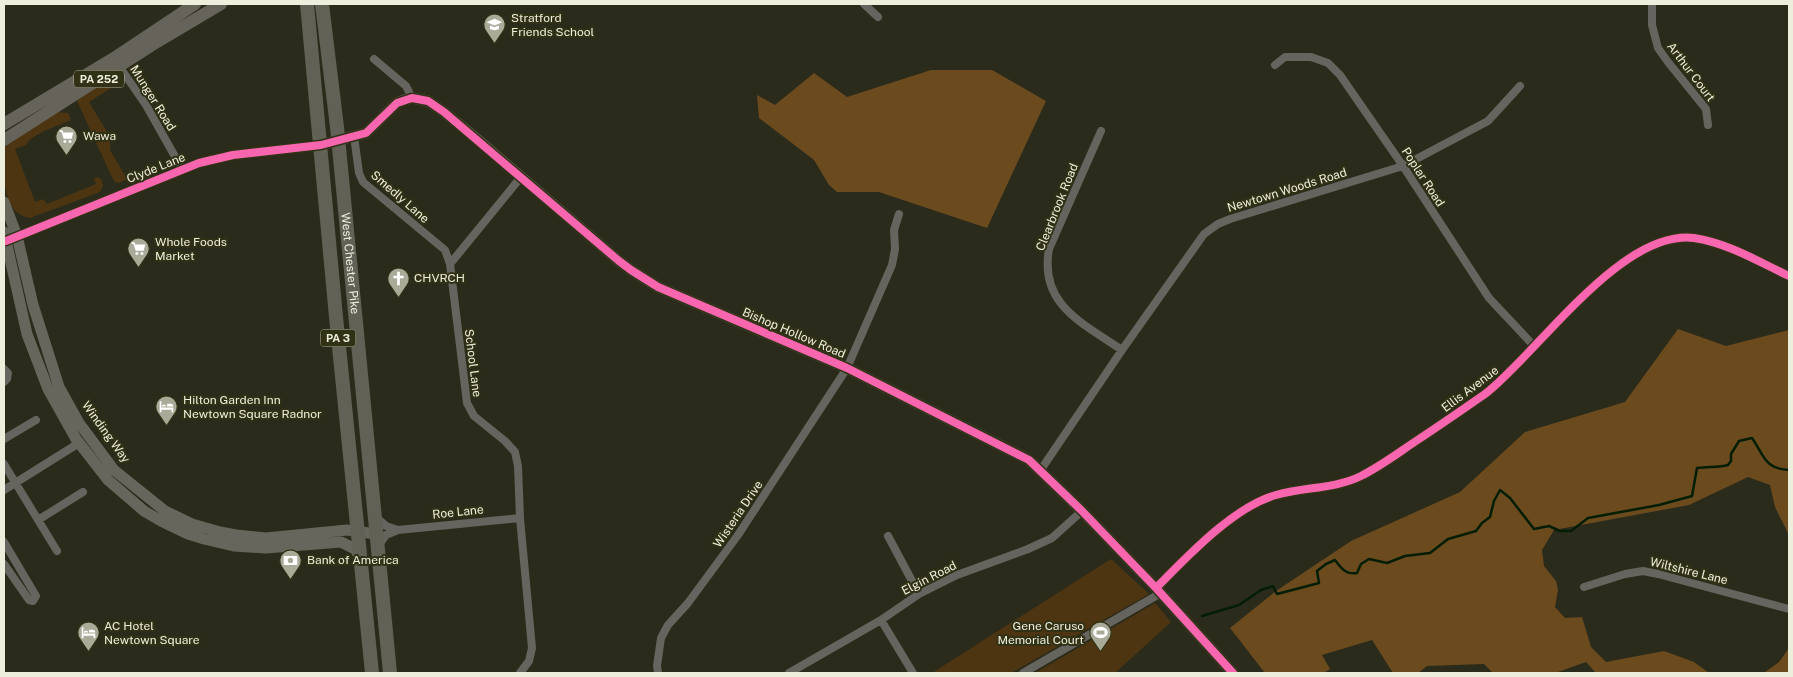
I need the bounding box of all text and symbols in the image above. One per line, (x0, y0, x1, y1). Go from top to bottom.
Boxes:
place label: Stratford Friends School (511, 11, 595, 39)
school or university icon: Stratford Friends School (483, 13, 507, 44)
street label: Arthur Court (1664, 40, 1718, 105)
street label: Munger Road (127, 63, 179, 133)
road number: PA 252 (74, 70, 124, 88)
supermarket icon: Wawa (55, 124, 79, 155)
place label: Wawa (83, 129, 116, 143)
street label: Poplar Road (1399, 145, 1447, 209)
street label: Clyde Lane (125, 150, 187, 186)
street label: Clearbrook Road (1033, 161, 1081, 253)
street label: Newtown Woods Road (1226, 165, 1348, 215)
street label: Smedly Lane (368, 168, 432, 226)
street label: West Chester Pike (338, 212, 362, 315)
place label: Whole Foods Market (155, 235, 227, 263)
supermarket icon: Whole Foods Market (127, 237, 151, 268)
church icon: CHVRCH (386, 266, 410, 297)
place label: CHVRCH (414, 271, 465, 285)
street label: Bishop Hollow Road (740, 305, 848, 361)
street label: School Lane (462, 328, 484, 398)
road number: PA 3 (320, 329, 356, 346)
street label: Ellis Avenue (1439, 363, 1501, 415)
place label: Hilton Garden Inn Newtown Square Radnor (183, 393, 322, 421)
hotel icon: Hilton Garden Inn Newtown Square Radnor (155, 395, 179, 426)
street label: Winding Way (79, 399, 133, 466)
street label: Wisteria Drive (711, 478, 766, 550)
street label: Roe Lane (432, 502, 485, 522)
bank icon: Bank of America (279, 548, 303, 579)
place label: Bank of America (307, 553, 399, 567)
street label: Wiltshire Lane (1649, 555, 1730, 587)
street label: Elgin Road (899, 558, 959, 598)
place label: AC Hotel Newtown Square (104, 619, 200, 647)
place label: Gene Caruso Memorial Court (997, 619, 1084, 647)
hotel icon: AC Hotel Newtown Square (76, 621, 100, 652)
sports icon: Gene Caruso Memorial Court (1088, 621, 1112, 652)

